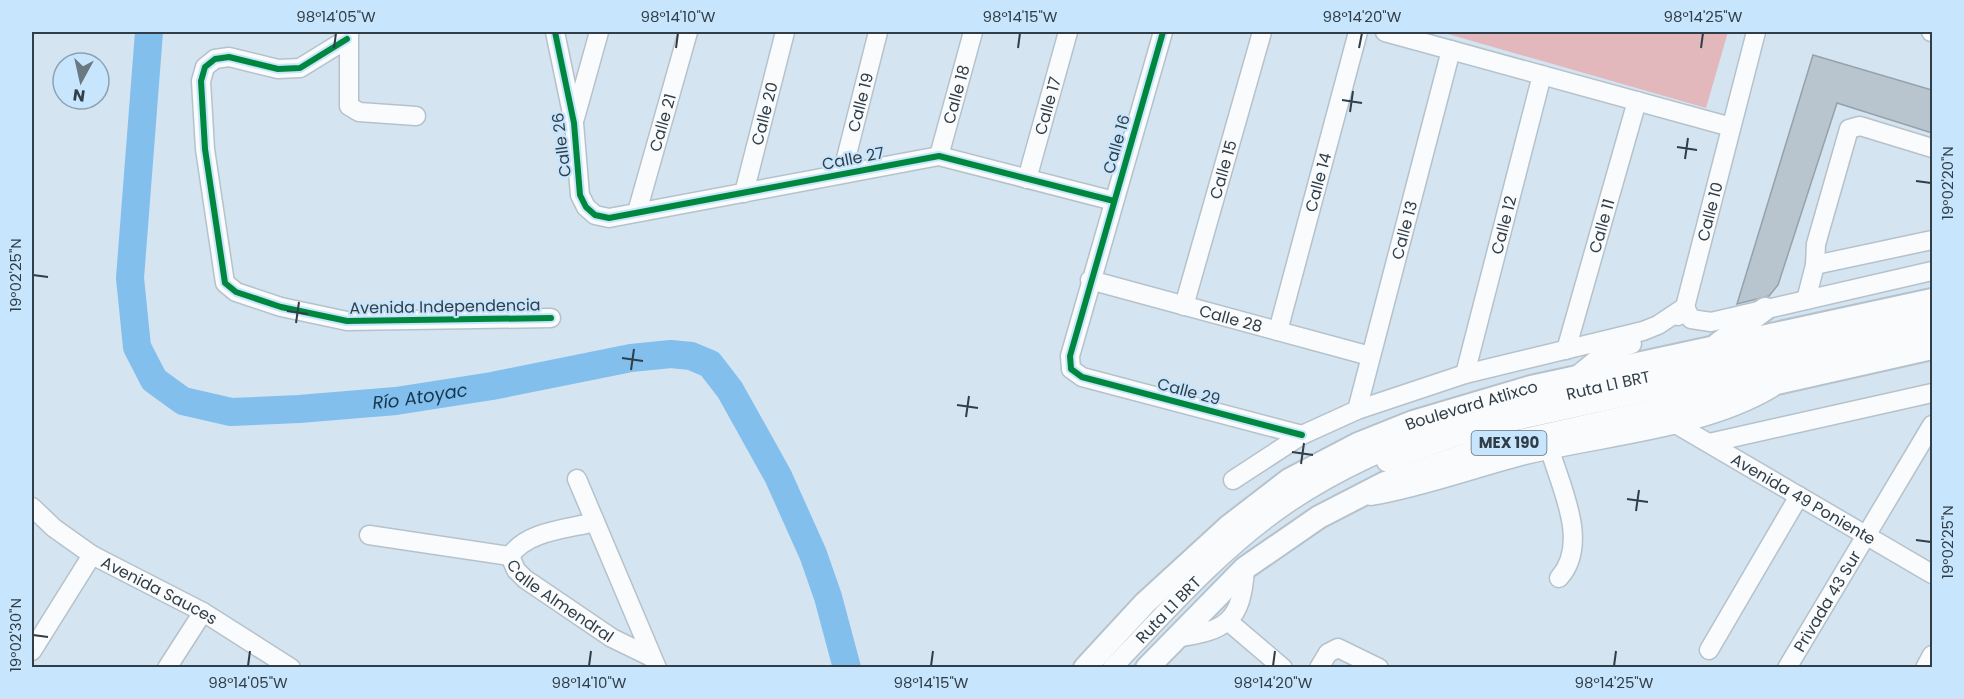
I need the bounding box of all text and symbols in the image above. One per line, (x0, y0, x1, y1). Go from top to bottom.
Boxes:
text: 98°14'05"W (296, 6, 376, 27)
text: 98°14'10"W (641, 6, 716, 27)
text: 98°14'15"W (983, 6, 1058, 27)
text: 98°14'20"W (1323, 6, 1402, 27)
text: 98°14'25"W (1664, 6, 1743, 27)
north arrow (51, 51, 111, 111)
street label: Calle 18 (937, 62, 975, 127)
street label: Calle 19 (842, 70, 879, 135)
street label: Calle 17 (1029, 74, 1067, 138)
street label: Calle 20 (746, 80, 784, 148)
text: N (71, 83, 87, 108)
street label: Calle 21 (644, 91, 682, 154)
street label: Calle 26 (546, 111, 577, 178)
street label: Calle 16 (1097, 112, 1136, 176)
street label: Calle 15 (1204, 137, 1243, 202)
street label: Calle 27 (820, 141, 887, 176)
text: 19°02'20"N (1937, 146, 1958, 220)
street label: Calle 14 (1299, 150, 1337, 215)
street label: Calle 10 (1691, 180, 1729, 244)
street label: Calle 12 (1485, 193, 1522, 257)
street label: Calle 11 (1583, 196, 1621, 256)
street label: Calle 13 (1386, 198, 1423, 262)
text: 19°02'25"N (5, 238, 26, 312)
street label: Avenida Independencia (349, 293, 541, 320)
street label: Calle 28 (1197, 299, 1265, 338)
street label: Ruta L1 BRT (1564, 365, 1653, 406)
street label: Calle 29 (1155, 372, 1223, 411)
street label: Boulevard Atlixco (1402, 375, 1540, 436)
water label: Río Atoyac (371, 377, 469, 415)
road number: MEX 190 (1472, 431, 1546, 455)
street label: Avenida 49 Poniente (1727, 448, 1880, 551)
text: 19°02'25"N (1937, 505, 1958, 579)
street label: Privada 43 Sur (1788, 546, 1867, 656)
street label: Avenida Sauces (97, 551, 222, 630)
street label: Calle Almendral (501, 556, 618, 648)
street label: Ruta L1 BRT (1130, 571, 1207, 649)
text: 19°02'30"N (5, 598, 26, 672)
text: 98°14'05"W (208, 672, 288, 693)
text: 98°14'10"W (552, 672, 627, 693)
text: 98°14'15"W (894, 672, 969, 693)
text: 98°14'20"W (1234, 672, 1313, 693)
text: 98°14'25"W (1575, 672, 1654, 693)

